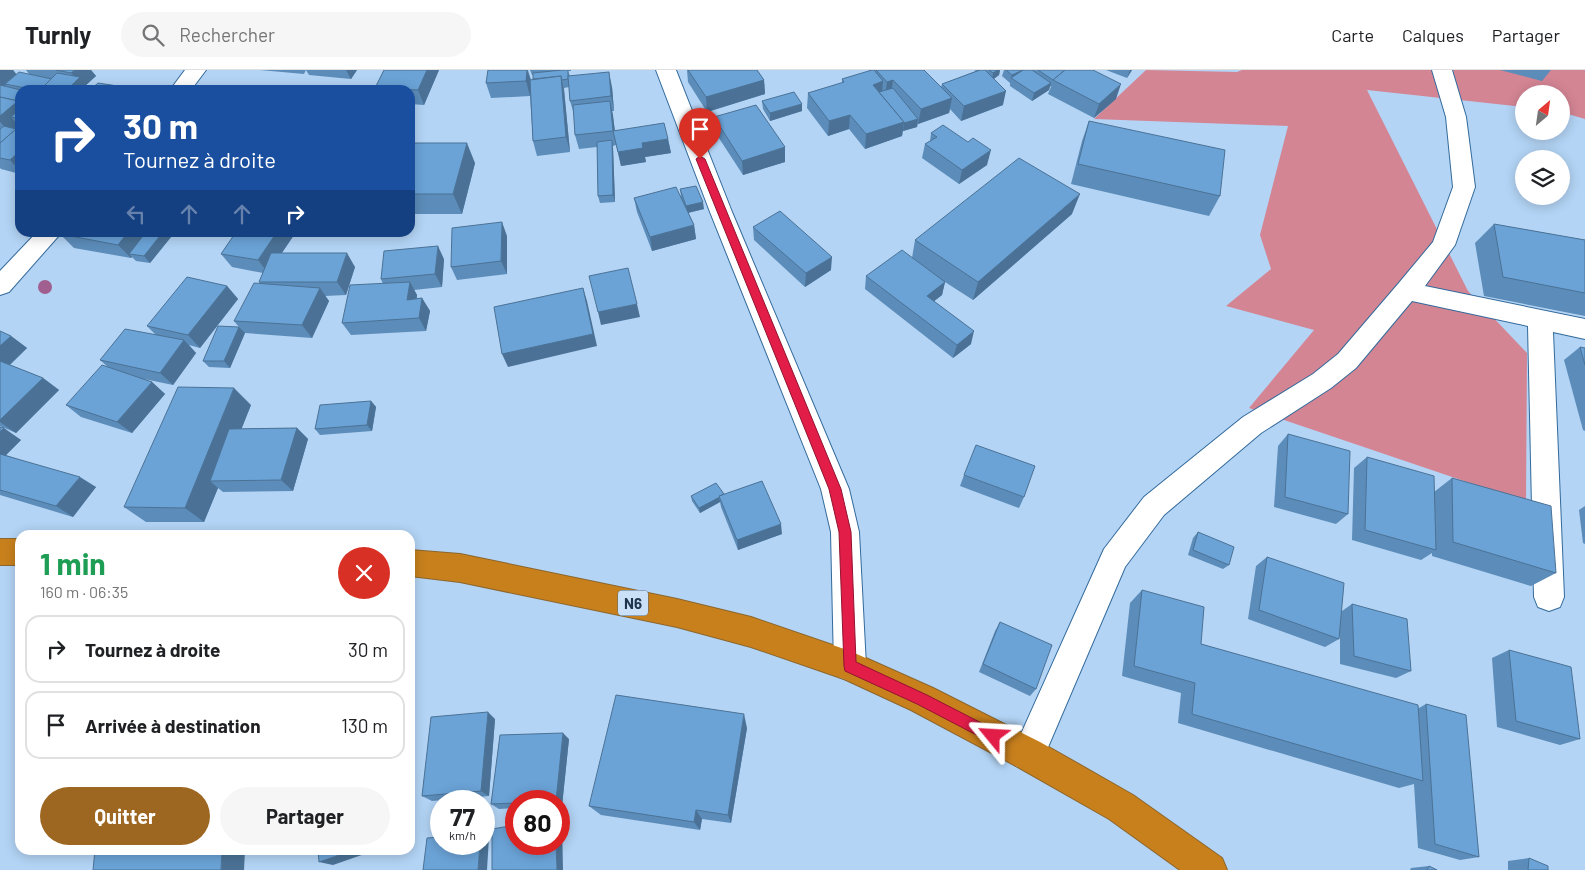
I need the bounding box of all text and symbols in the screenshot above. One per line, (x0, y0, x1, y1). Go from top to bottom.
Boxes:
search box (121, 12, 471, 57)
text: Turnly (25, 20, 91, 49)
icon: search (139, 21, 167, 49)
text: Rechercher (179, 23, 275, 46)
text: Carte (1331, 24, 1374, 46)
text: Calques (1402, 24, 1464, 46)
text: Partager (1492, 24, 1560, 46)
north arrow (1515, 85, 1570, 140)
map controls (1515, 85, 1570, 205)
text: 30 m (123, 104, 198, 146)
icon: right (40, 105, 105, 170)
pin (679, 108, 721, 159)
icon: arrive (686, 115, 714, 143)
text: Tournez à droite (123, 146, 276, 172)
button: layers (1515, 150, 1570, 205)
icon: left (122, 200, 150, 228)
icon: ahead (175, 200, 203, 228)
icon: ahead (228, 200, 256, 228)
icon: right (281, 200, 309, 228)
text: 1 min (40, 545, 106, 581)
button: close (338, 547, 390, 599)
text: 160 m · 06:35 (40, 582, 128, 601)
road number: N6 (618, 590, 648, 616)
icon: right (42, 635, 70, 663)
text: Tournez à droite (85, 638, 221, 661)
text: 30 m (348, 638, 388, 661)
position arrow (966, 709, 1018, 761)
icon: arrive (42, 711, 70, 739)
text: Arrivée à destination (85, 714, 261, 737)
text: 130 m (341, 714, 388, 737)
button: Quitter (40, 787, 210, 845)
button: Partager (220, 787, 390, 845)
speed limit sign: 80 (505, 790, 570, 855)
text: 77 (450, 801, 475, 831)
text: km/h (449, 828, 476, 842)

